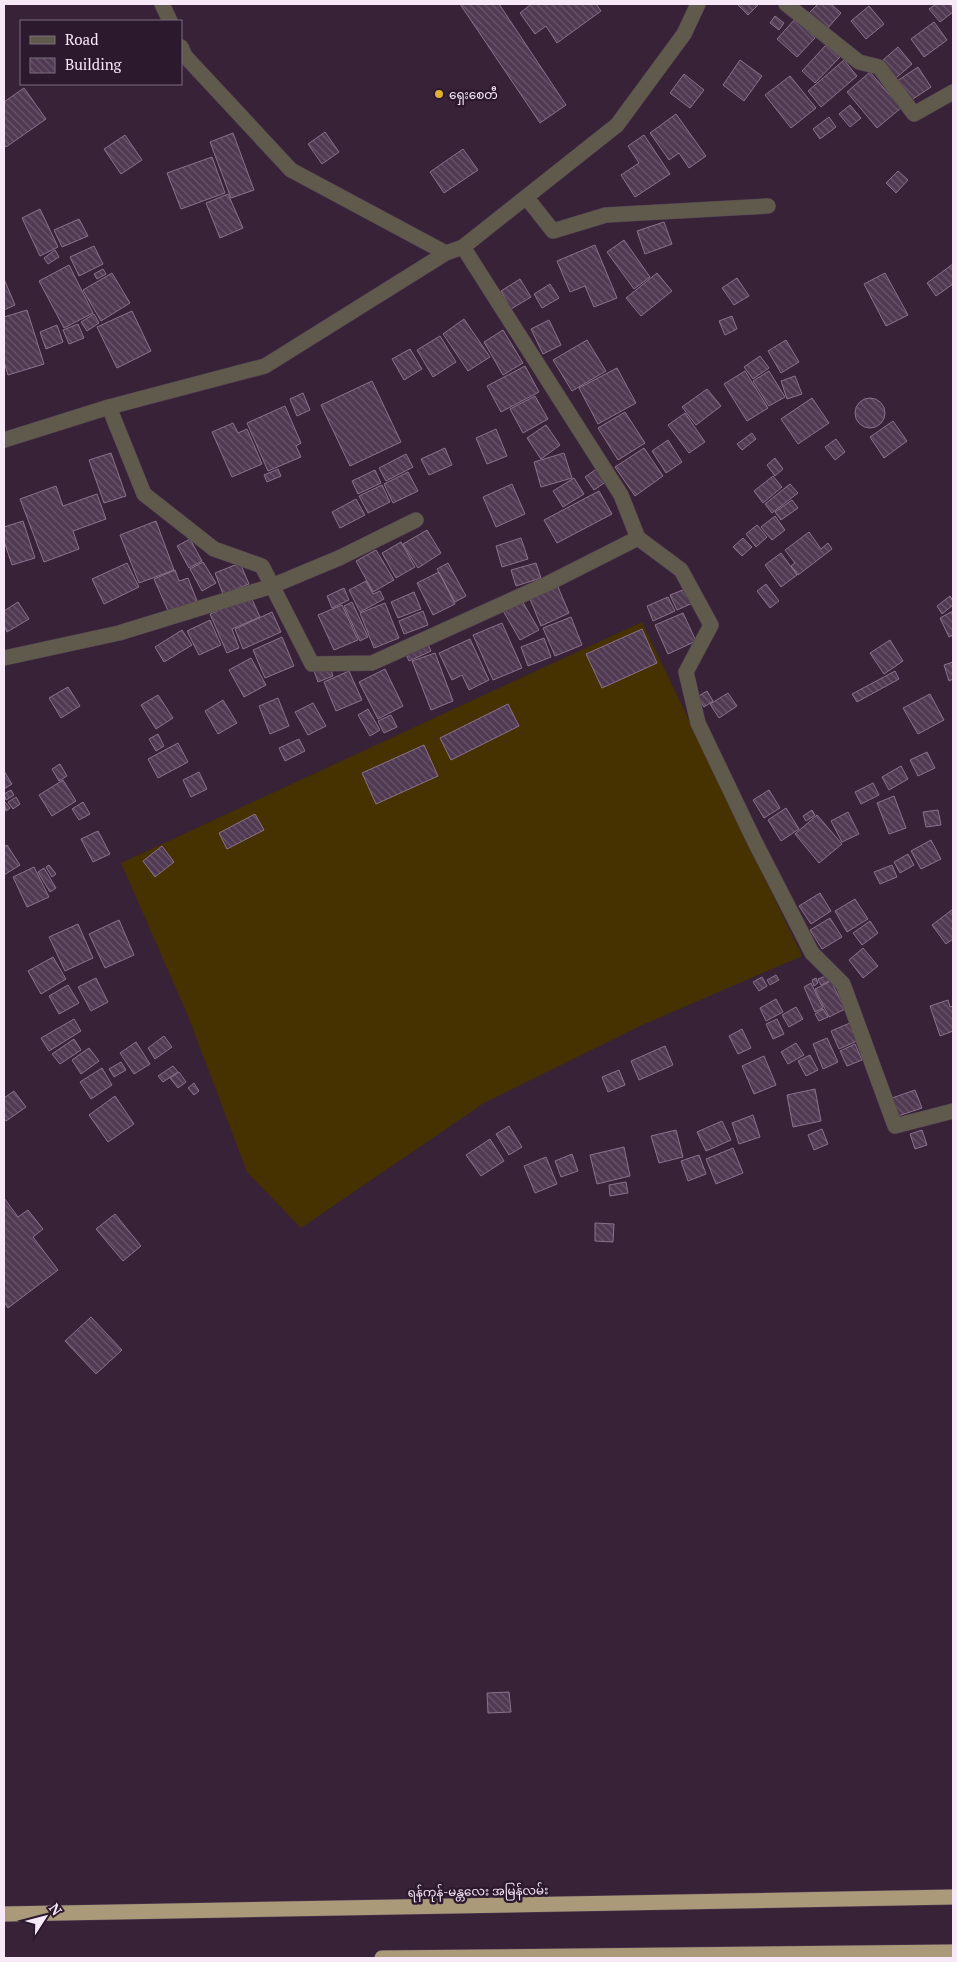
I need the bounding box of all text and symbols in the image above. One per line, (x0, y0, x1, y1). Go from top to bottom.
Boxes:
legend (20, 20, 182, 85)
text: Road (65, 29, 98, 49)
text: Building (65, 54, 123, 74)
place label: ရှေးစေတီ (449, 86, 498, 105)
marker: ရှေးစေတီ (433, 88, 445, 100)
street label: ရန်ကုန်-မန္တလေး အမြန်လမ်း (408, 1881, 548, 1903)
north arrow (20, 1892, 70, 1942)
text: N (45, 1899, 67, 1919)

